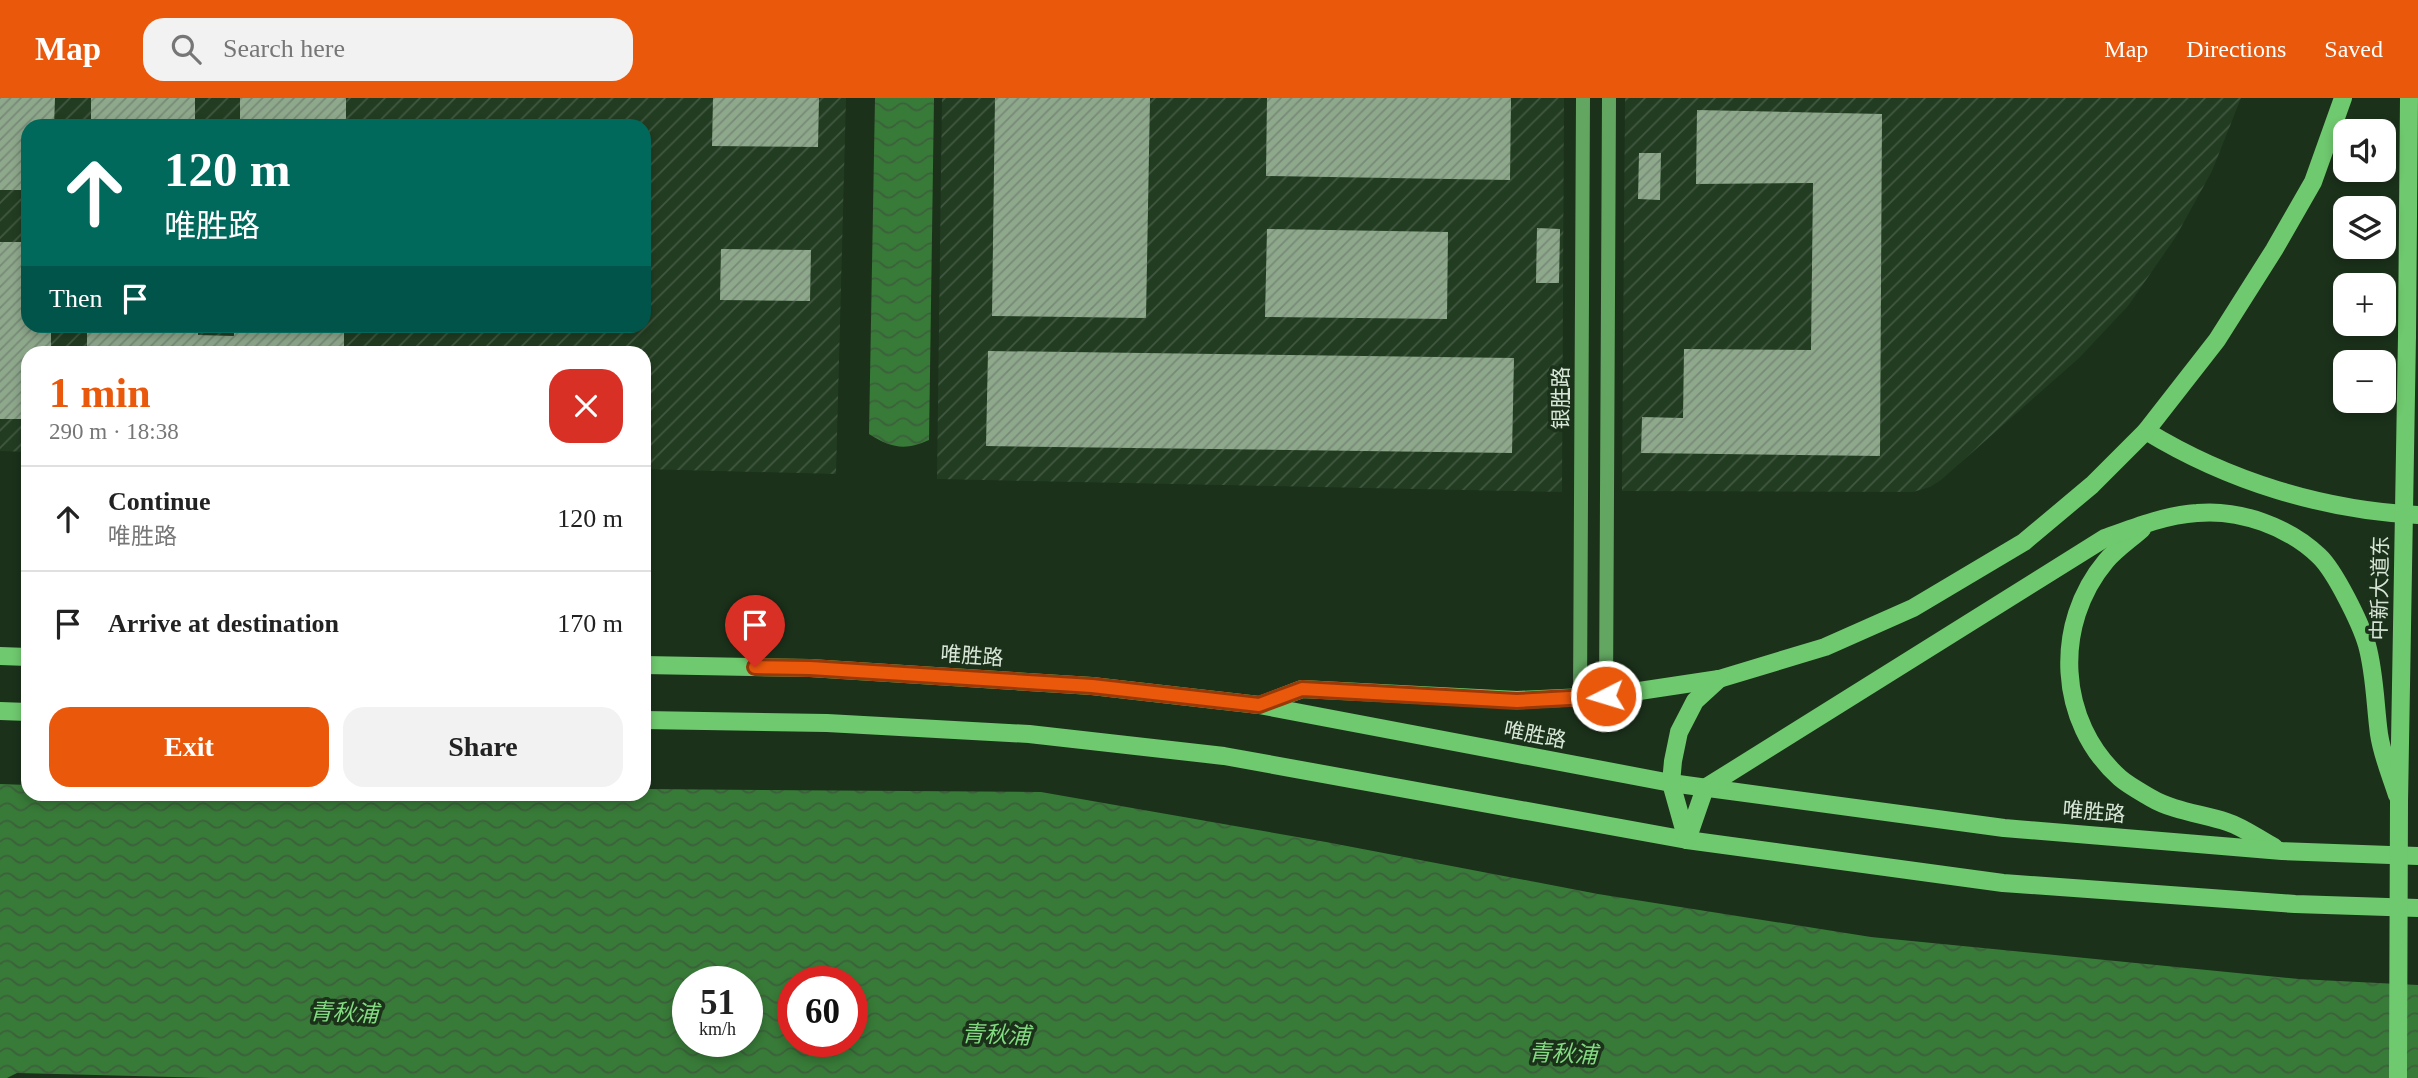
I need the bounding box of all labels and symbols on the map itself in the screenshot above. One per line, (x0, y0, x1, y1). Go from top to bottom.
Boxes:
street label: 银胜路 (1549, 367, 1573, 430)
street label: 中新大道东 (2367, 535, 2393, 641)
pin (725, 595, 785, 667)
street label: 唯胜路 (940, 642, 1004, 670)
position arrow (1569, 659, 1643, 733)
street label: 唯胜路 (1502, 717, 1568, 753)
street label: 唯胜路 (2062, 797, 2126, 827)
speed limit sign: 60 (777, 966, 868, 1057)
water label: 青秋浦 (309, 999, 383, 1027)
water label: 青秋浦 (961, 1021, 1035, 1049)
water label: 青秋浦 (1528, 1040, 1602, 1068)

